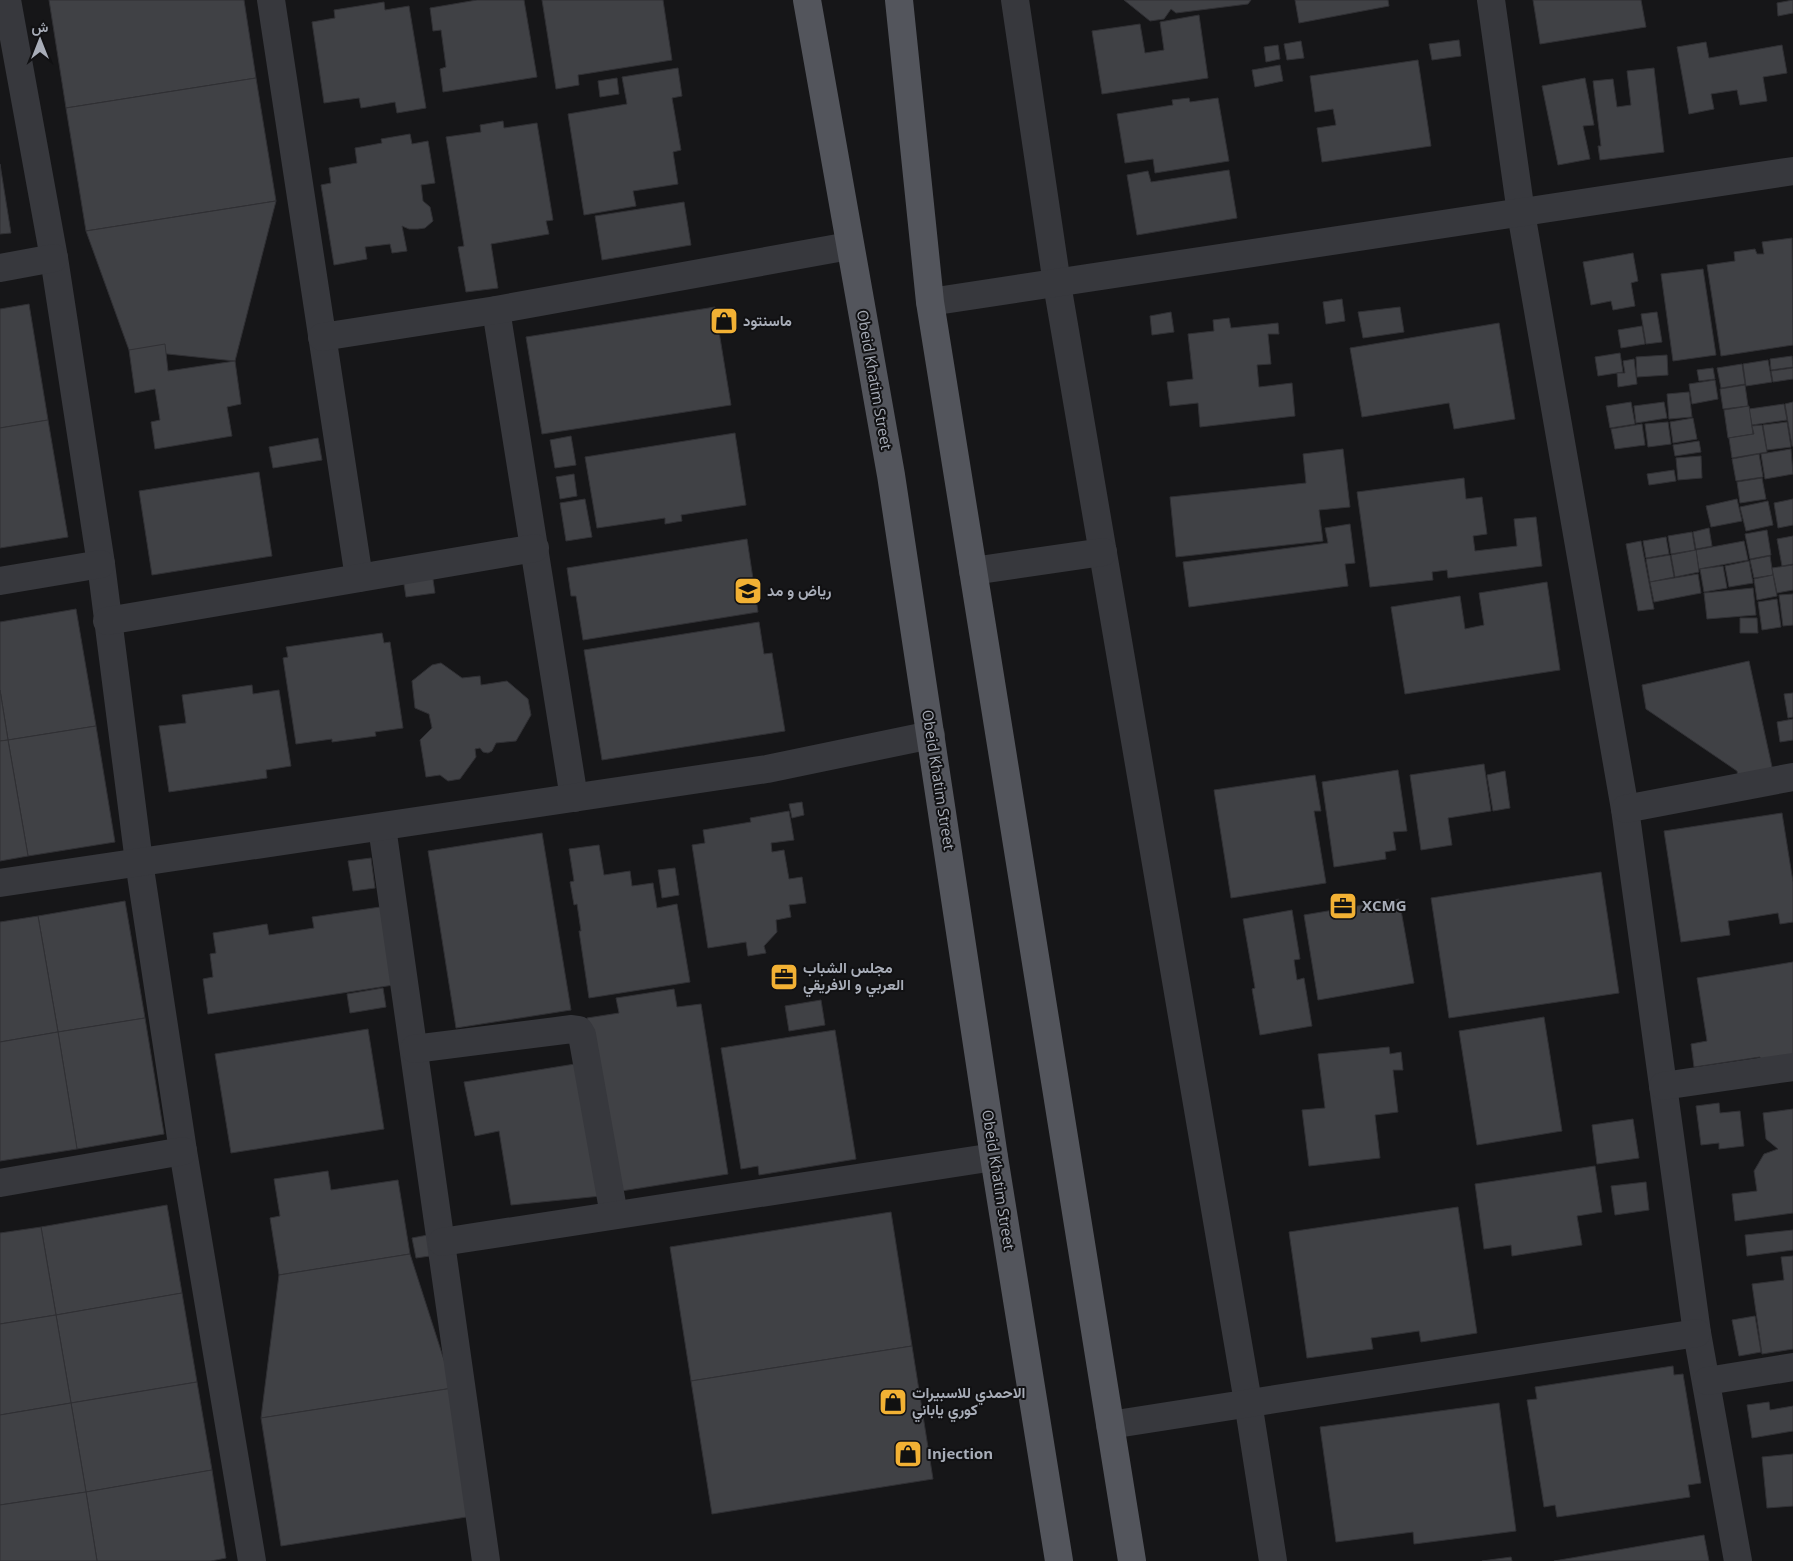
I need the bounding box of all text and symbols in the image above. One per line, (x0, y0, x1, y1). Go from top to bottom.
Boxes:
north arrow (15, 15, 65, 65)
text: ش (32, 17, 49, 36)
shop icon: ماسنتود (709, 306, 739, 336)
street label: Obeid Khatim Street (853, 308, 897, 451)
place label: ماسنتود (743, 310, 792, 330)
school or university icon: رياض و مد (733, 576, 763, 606)
place label: رياض و مد (767, 580, 831, 600)
street label: Obeid Khatim Street (918, 708, 960, 851)
office icon: XCMG (1328, 891, 1358, 921)
place label: XCMG (1362, 895, 1407, 915)
place label: مجلس الشباب العربي و الافريقي (803, 957, 904, 998)
office icon: مجلس الشباب العربي و الافريقي (769, 962, 799, 992)
street label: Obeid Khatim Street (978, 1108, 1020, 1251)
place label: الاحمدي للاسبيرات كوري ياباني (912, 1382, 1025, 1423)
shop icon: الاحمدي للاسبيرات كوري ياباني (878, 1387, 908, 1417)
shop icon: Injection (893, 1439, 923, 1469)
place label: Injection (927, 1443, 993, 1463)

